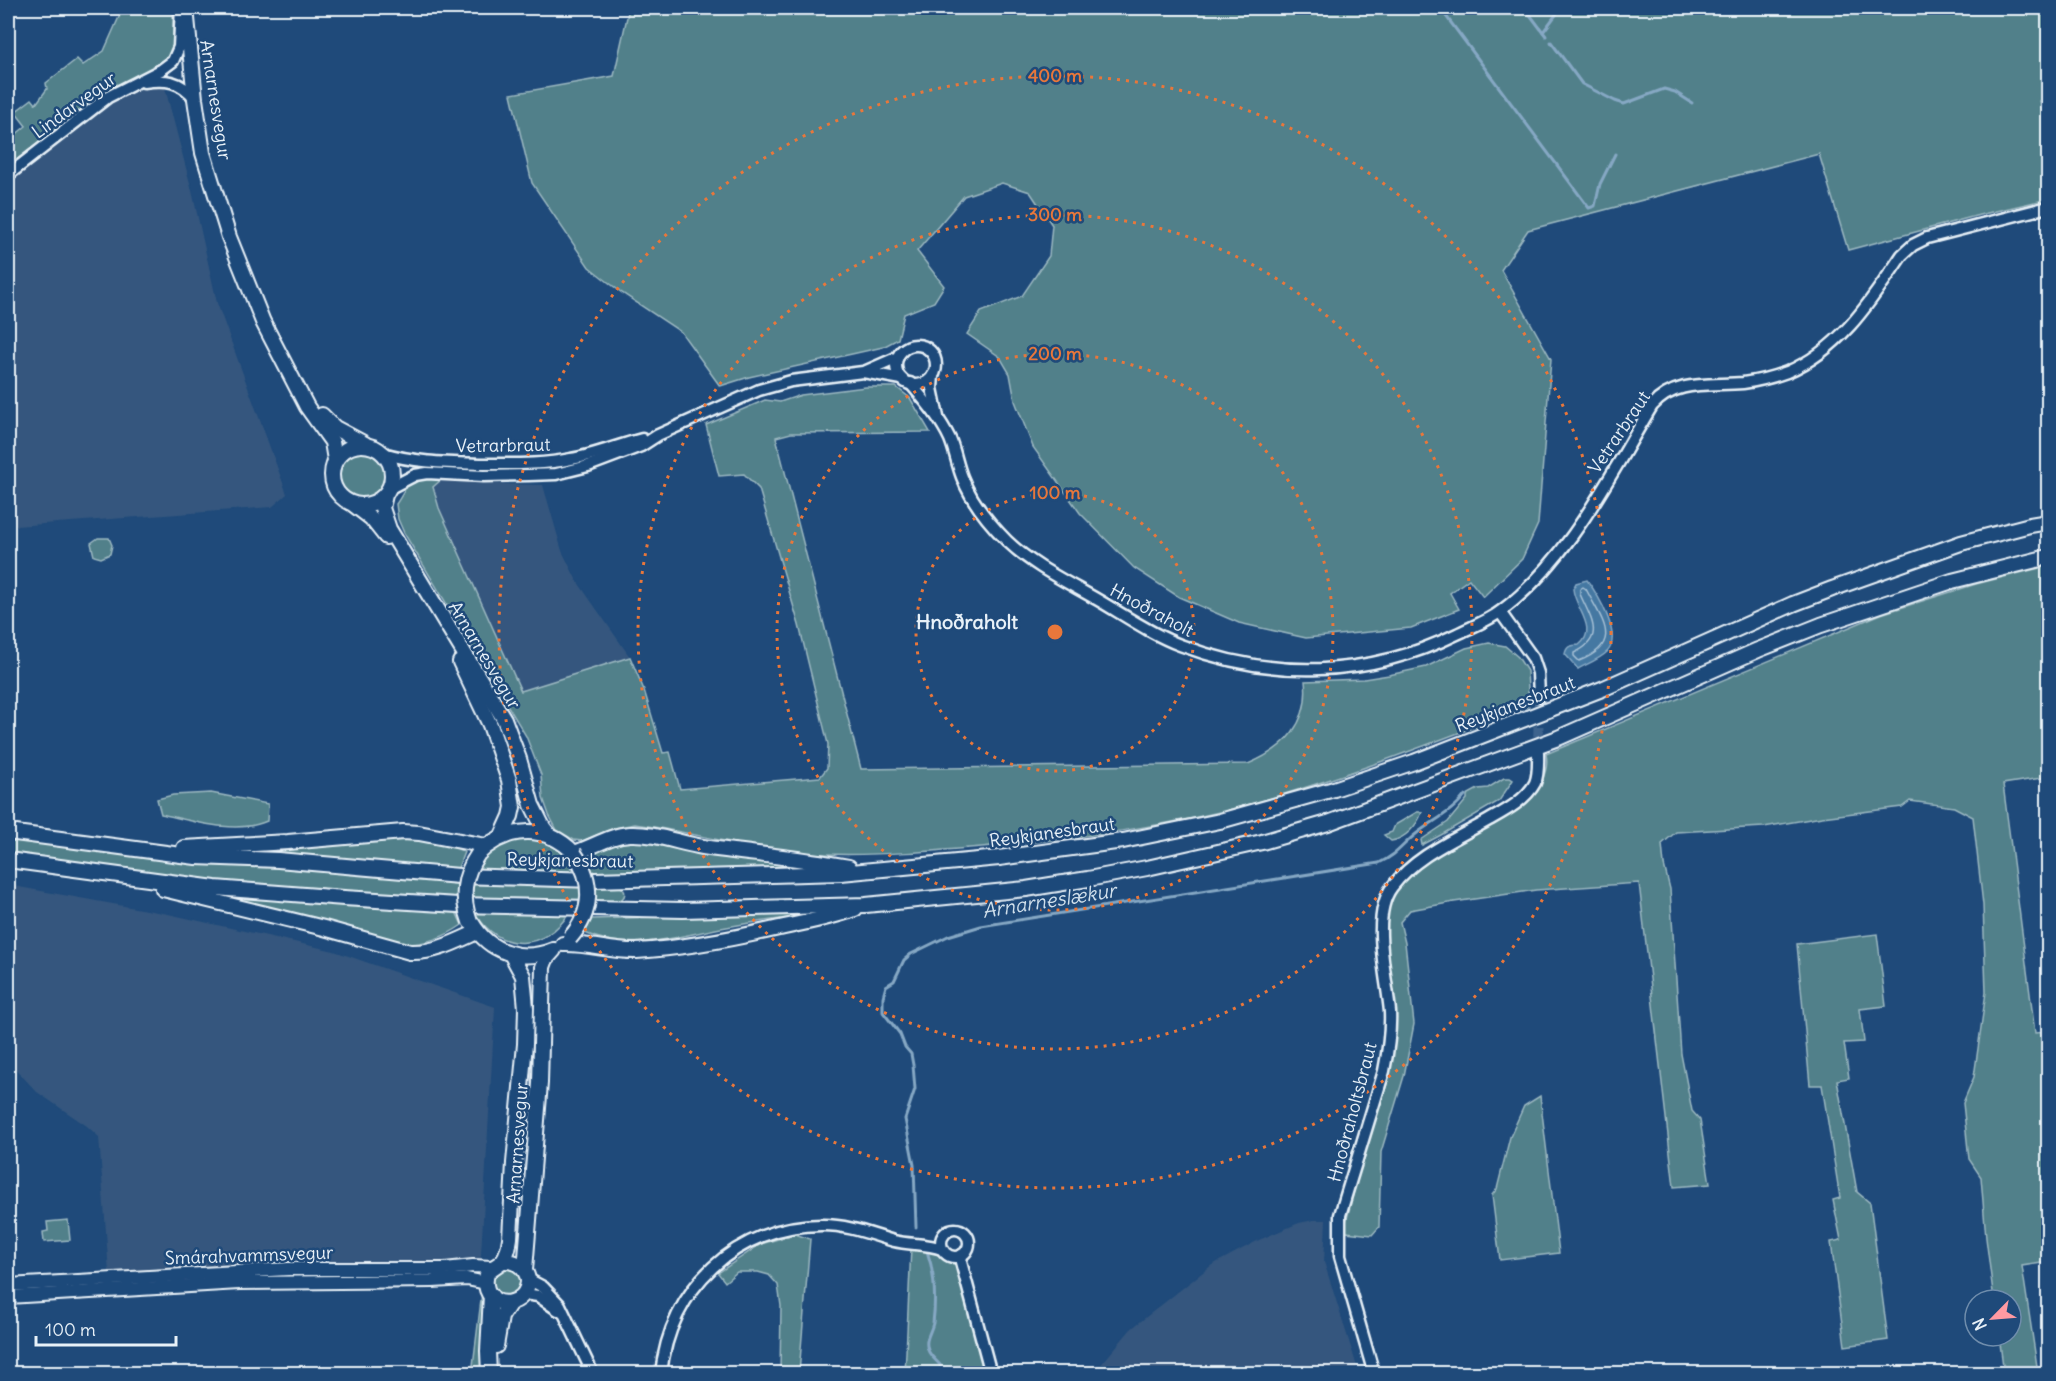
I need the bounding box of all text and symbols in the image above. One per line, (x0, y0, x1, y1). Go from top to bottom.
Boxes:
street label: Arnarnesvegur (195, 38, 237, 162)
text: 400 m (1028, 64, 1082, 87)
street label: Lindarvegur (27, 66, 121, 143)
text: 300 m (1028, 203, 1082, 226)
text: 200 m (1028, 342, 1082, 365)
street label: Vetrarbraut (1583, 386, 1655, 478)
street label: Vetrarbraut (455, 433, 551, 457)
text: 100 m (1030, 481, 1081, 504)
street label: Hnoðraholt (1106, 578, 1198, 642)
street label: Arnarnesvegur (444, 597, 527, 714)
district label: Hnoðraholt (916, 609, 1018, 634)
centre of rings (1045, 622, 1065, 642)
street label: Reykjanesbraut (1452, 671, 1578, 737)
street label: Reykjanesbraut (988, 812, 1116, 852)
street label: Reykjanesbraut (506, 847, 634, 873)
water label: Arnarneslækur (980, 877, 1120, 923)
street label: Hnoðraholtsbraut (1322, 1040, 1382, 1184)
street label: Arnarnesvegur (501, 1081, 533, 1204)
street label: Smárahvammsvegur (164, 1241, 334, 1269)
north arrow (1963, 1288, 2023, 1348)
scale bar (36, 1309, 176, 1347)
text: N (1968, 1315, 1991, 1334)
text: 100 m (45, 1318, 96, 1341)

